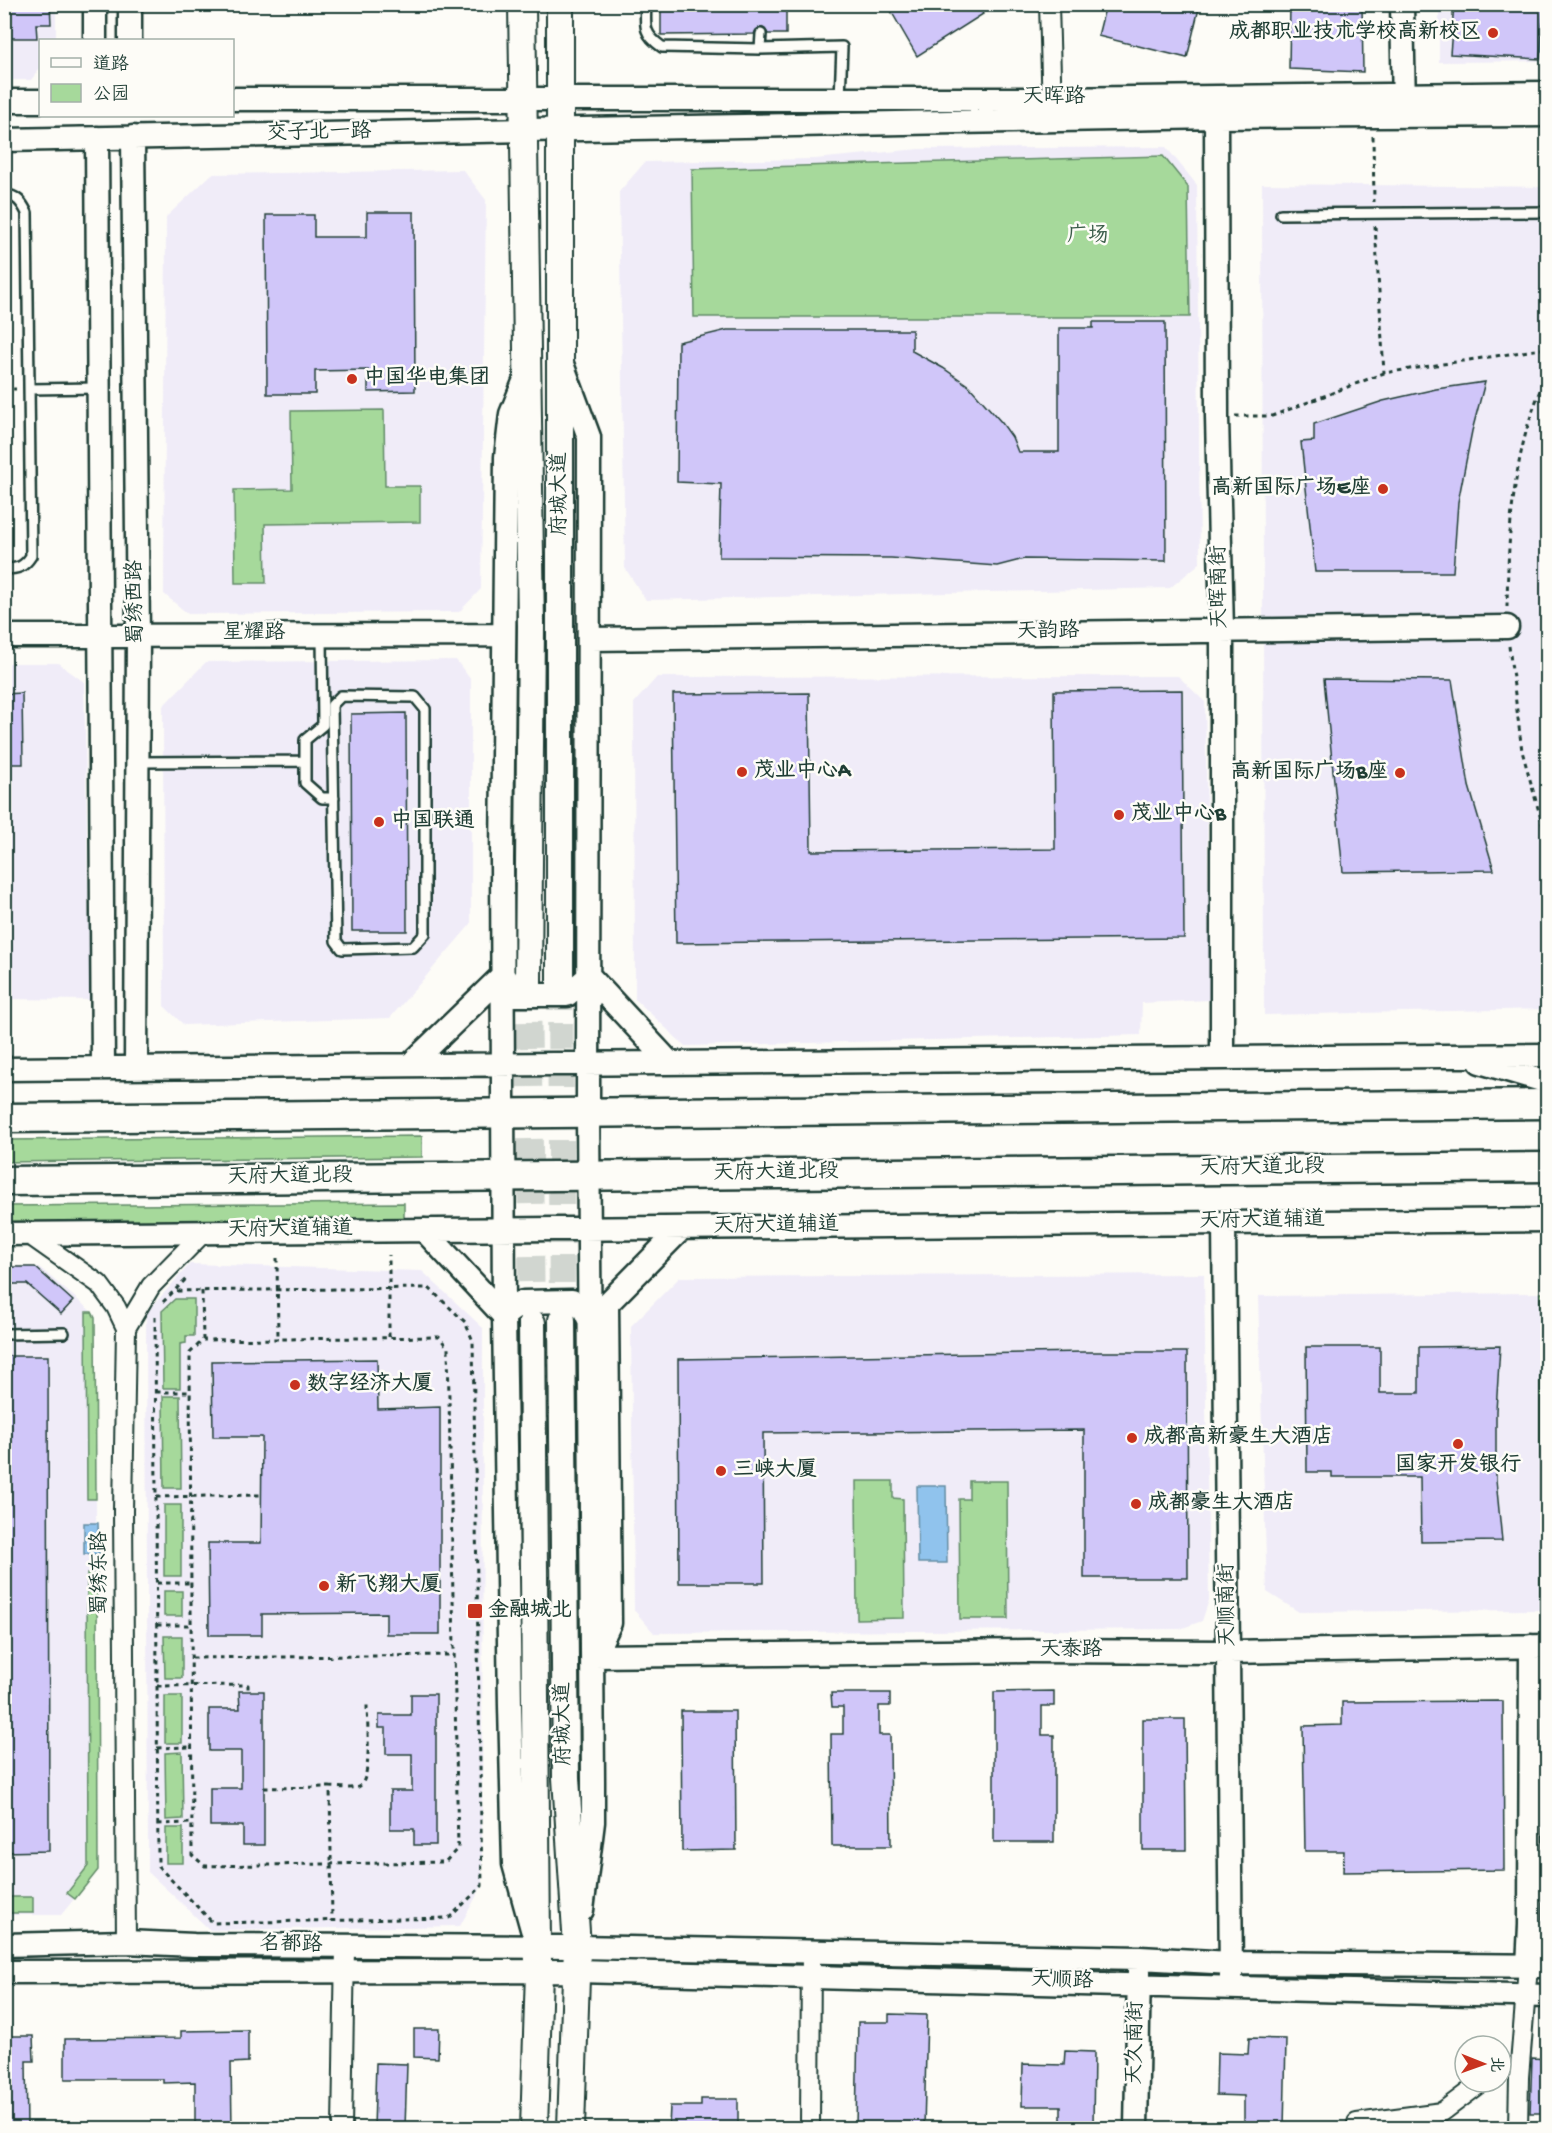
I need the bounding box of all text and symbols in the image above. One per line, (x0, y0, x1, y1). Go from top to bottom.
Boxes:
place label: 成都职业技术学校高新校区 (1229, 19, 1481, 46)
marker: 成都职业技术学校高新校区 (1486, 26, 1500, 40)
legend (39, 39, 234, 117)
text: 道路 (93, 54, 129, 76)
text: 公园 (93, 84, 129, 106)
street label: 天晖路 (1023, 84, 1086, 111)
street label: 交子北一路 (266, 119, 372, 147)
park label: 广场 (1067, 223, 1109, 250)
place label: 中国华电集团 (364, 365, 490, 392)
marker: 中国华电集团 (345, 372, 359, 386)
street label: 府城大道 (547, 452, 574, 536)
place label: 高新国际广场E座 (1211, 475, 1371, 502)
marker: 高新国际广场E座 (1376, 482, 1390, 496)
street label: 天晖南街 (1206, 545, 1234, 629)
street label: 蜀绣西路 (122, 560, 150, 644)
street label: 天韵路 (1016, 618, 1080, 646)
street label: 星耀路 (223, 620, 286, 647)
place label: 茂业中心A (754, 758, 852, 785)
place label: 高新国际广场B座 (1230, 759, 1388, 786)
marker: 茂业中心A (735, 765, 749, 779)
marker: 高新国际广场B座 (1393, 766, 1407, 780)
place label: 茂业中心B (1131, 801, 1227, 828)
place label: 中国联通 (391, 808, 475, 835)
marker: 茂业中心B (1112, 808, 1126, 822)
marker: 中国联通 (372, 815, 386, 829)
street label: 天府大道北段 (1199, 1153, 1325, 1183)
street label: 天府大道北段 (713, 1158, 839, 1188)
street label: 天府大道北段 (227, 1162, 353, 1192)
street label: 天府大道辅道 (1199, 1206, 1325, 1236)
street label: 天府大道辅道 (713, 1211, 839, 1241)
street label: 天府大道辅道 (227, 1215, 353, 1245)
place label: 数字经济大厦 (307, 1371, 433, 1398)
marker: 数字经济大厦 (288, 1378, 302, 1392)
place label: 成都高新豪生大酒店 (1144, 1424, 1333, 1451)
marker: 成都高新豪生大酒店 (1125, 1431, 1139, 1445)
marker: 国家开发银行 (1451, 1437, 1465, 1451)
place label: 国家开发银行 (1395, 1452, 1521, 1479)
place label: 三峡大厦 (733, 1457, 817, 1484)
marker: 三峡大厦 (714, 1464, 728, 1478)
place label: 成都豪生大酒店 (1148, 1490, 1295, 1517)
marker: 成都豪生大酒店 (1129, 1497, 1143, 1511)
street label: 蜀绣东路 (87, 1531, 114, 1615)
street label: 天顺南街 (1214, 1563, 1242, 1647)
place label: 新飞翔大厦 (336, 1573, 441, 1599)
marker: 新飞翔大厦 (317, 1579, 331, 1593)
place label: 金融城北 (488, 1597, 572, 1624)
marker: 金融城北 (466, 1602, 484, 1620)
street label: 天泰路 (1040, 1637, 1103, 1664)
street label: 府城大道 (550, 1682, 578, 1766)
street label: 名都路 (259, 1931, 323, 1959)
street label: 天顺路 (1030, 1966, 1094, 1996)
street label: 天久南街 (1122, 2001, 1150, 2085)
north arrow (1453, 2034, 1513, 2094)
text: 北 (1485, 2056, 1505, 2072)

